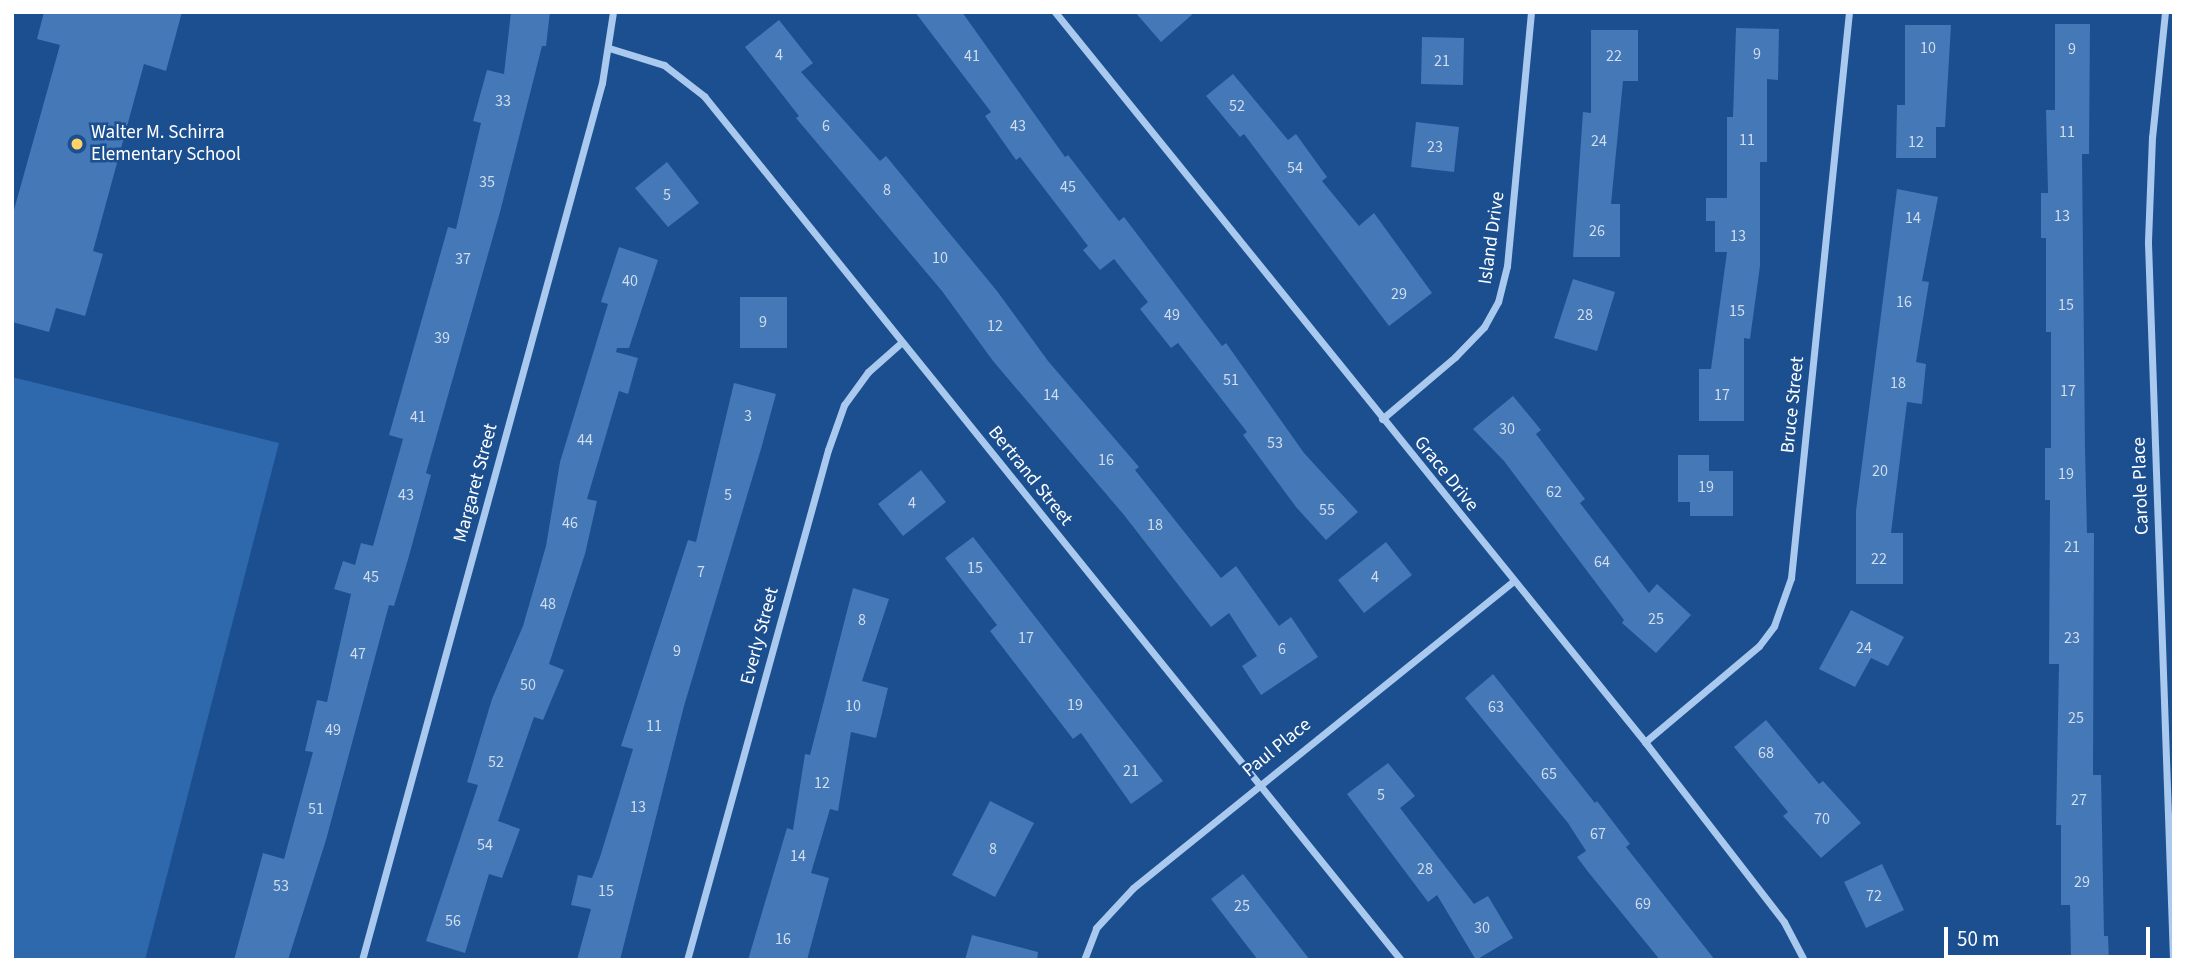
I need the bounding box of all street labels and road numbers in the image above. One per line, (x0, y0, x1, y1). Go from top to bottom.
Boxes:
street label: Island Drive (1474, 190, 1510, 286)
street label: Bruce Street (1777, 355, 1809, 455)
street label: Margaret Street (449, 421, 503, 545)
street label: Bertrand Street (983, 422, 1077, 530)
street label: Grace Drive (1409, 432, 1483, 516)
street label: Carole Place (2128, 437, 2154, 535)
street label: Everly Street (736, 585, 784, 687)
street label: Paul Place (1238, 714, 1316, 782)

